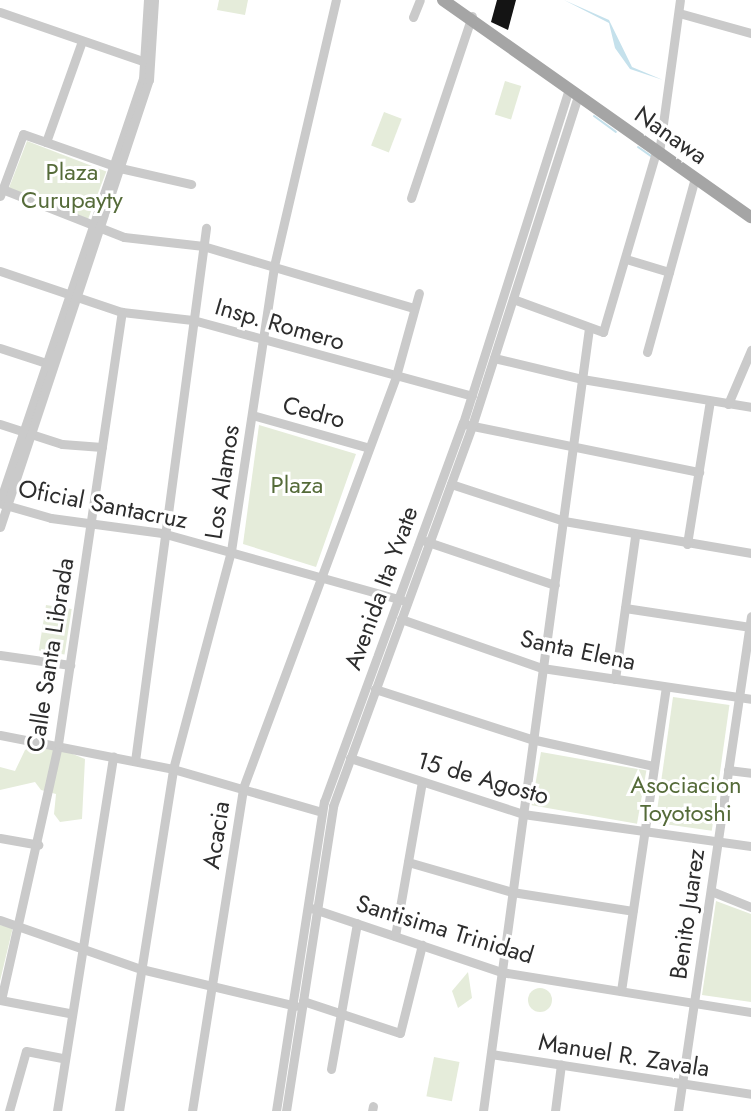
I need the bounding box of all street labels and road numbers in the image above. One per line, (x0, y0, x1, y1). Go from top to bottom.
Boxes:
street label: Nanawa (629, 100, 713, 170)
street label: Insp. Romero (212, 292, 348, 356)
street label: Cedro (280, 390, 348, 434)
street label: Los Alamos (199, 423, 245, 541)
street label: Oficial Santacruz (16, 473, 190, 535)
street label: Avenida Ita Yvate (338, 502, 424, 674)
street label: Calle Santa Librada (20, 556, 80, 754)
street label: Santa Elena (518, 624, 638, 676)
street label: 15 de Agosto (414, 745, 552, 811)
street label: Acacia (196, 799, 236, 871)
street label: Benito Juarez (664, 847, 710, 981)
street label: Santisima Trinidad (353, 888, 537, 970)
street label: Manuel R. Zavala (536, 1027, 712, 1083)

